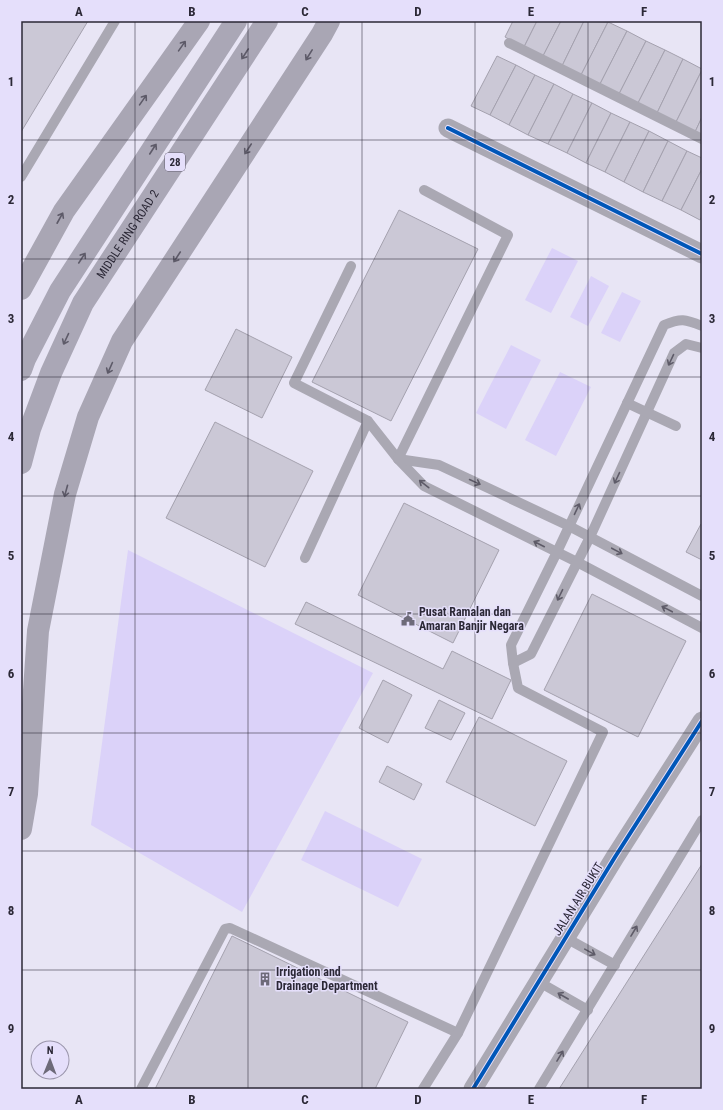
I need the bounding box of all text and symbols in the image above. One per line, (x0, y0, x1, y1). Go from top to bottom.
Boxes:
text: A (75, 4, 83, 19)
text: B (188, 4, 196, 19)
text: C (301, 4, 309, 19)
text: D (414, 4, 422, 19)
text: E (528, 4, 535, 19)
text: F (641, 4, 647, 19)
one-way arrow (178, 41, 186, 52)
one-way arrow (241, 48, 249, 60)
one-way arrow (305, 49, 313, 60)
text: 1 (8, 74, 14, 89)
text: 1 (709, 74, 715, 89)
one-way arrow (139, 95, 147, 106)
one-way arrow (149, 143, 157, 155)
one-way arrow (244, 143, 252, 155)
road number: 28 (165, 153, 185, 171)
street label: MIDDLE RING ROAD 2 (94, 187, 162, 281)
text: 2 (8, 192, 15, 207)
text: 2 (709, 192, 716, 207)
one-way arrow (57, 212, 65, 224)
one-way arrow (173, 252, 181, 263)
one-way arrow (78, 253, 86, 264)
text: 3 (8, 311, 14, 326)
text: 3 (709, 311, 715, 326)
one-way arrow (62, 332, 70, 344)
one-way arrow (667, 354, 674, 366)
one-way arrow (106, 362, 113, 374)
text: 4 (8, 429, 15, 444)
text: 4 (709, 429, 716, 444)
one-way arrow (613, 472, 620, 484)
one-way arrow (469, 478, 481, 486)
one-way arrow (419, 480, 430, 488)
one-way arrow (62, 484, 69, 497)
one-way arrow (574, 503, 581, 515)
one-way arrow (534, 539, 546, 547)
text: 5 (8, 548, 15, 563)
one-way arrow (611, 548, 623, 555)
text: 5 (709, 548, 716, 563)
one-way arrow (556, 589, 564, 601)
place label: Pusat Ramalan dan Amaran Banjir Negara (419, 605, 524, 633)
one-way arrow (662, 605, 674, 613)
public building icon: Pusat Ramalan dan Amaran Banjir Negara (400, 611, 416, 627)
text: 6 (8, 666, 15, 681)
text: 6 (709, 666, 716, 681)
text: 7 (8, 784, 15, 799)
text: 7 (709, 784, 716, 799)
street label: JALAN AIR BUKIT (550, 860, 606, 938)
text: 8 (8, 903, 14, 918)
text: 8 (709, 903, 715, 918)
one-way arrow (630, 926, 638, 937)
one-way arrow (584, 948, 596, 956)
place label: Irrigation and Drainage Department (276, 965, 378, 993)
building icon: Irrigation and Drainage Department (257, 971, 273, 987)
one-way arrow (557, 991, 569, 999)
text: 9 (8, 1021, 14, 1036)
text: 9 (709, 1021, 715, 1036)
north arrow (30, 1040, 70, 1080)
text: N (47, 1044, 54, 1057)
one-way arrow (556, 1050, 564, 1062)
text: A (75, 1092, 83, 1107)
text: B (188, 1092, 196, 1107)
text: C (301, 1092, 309, 1107)
text: D (414, 1092, 422, 1107)
text: E (528, 1092, 535, 1107)
text: F (641, 1092, 647, 1107)

